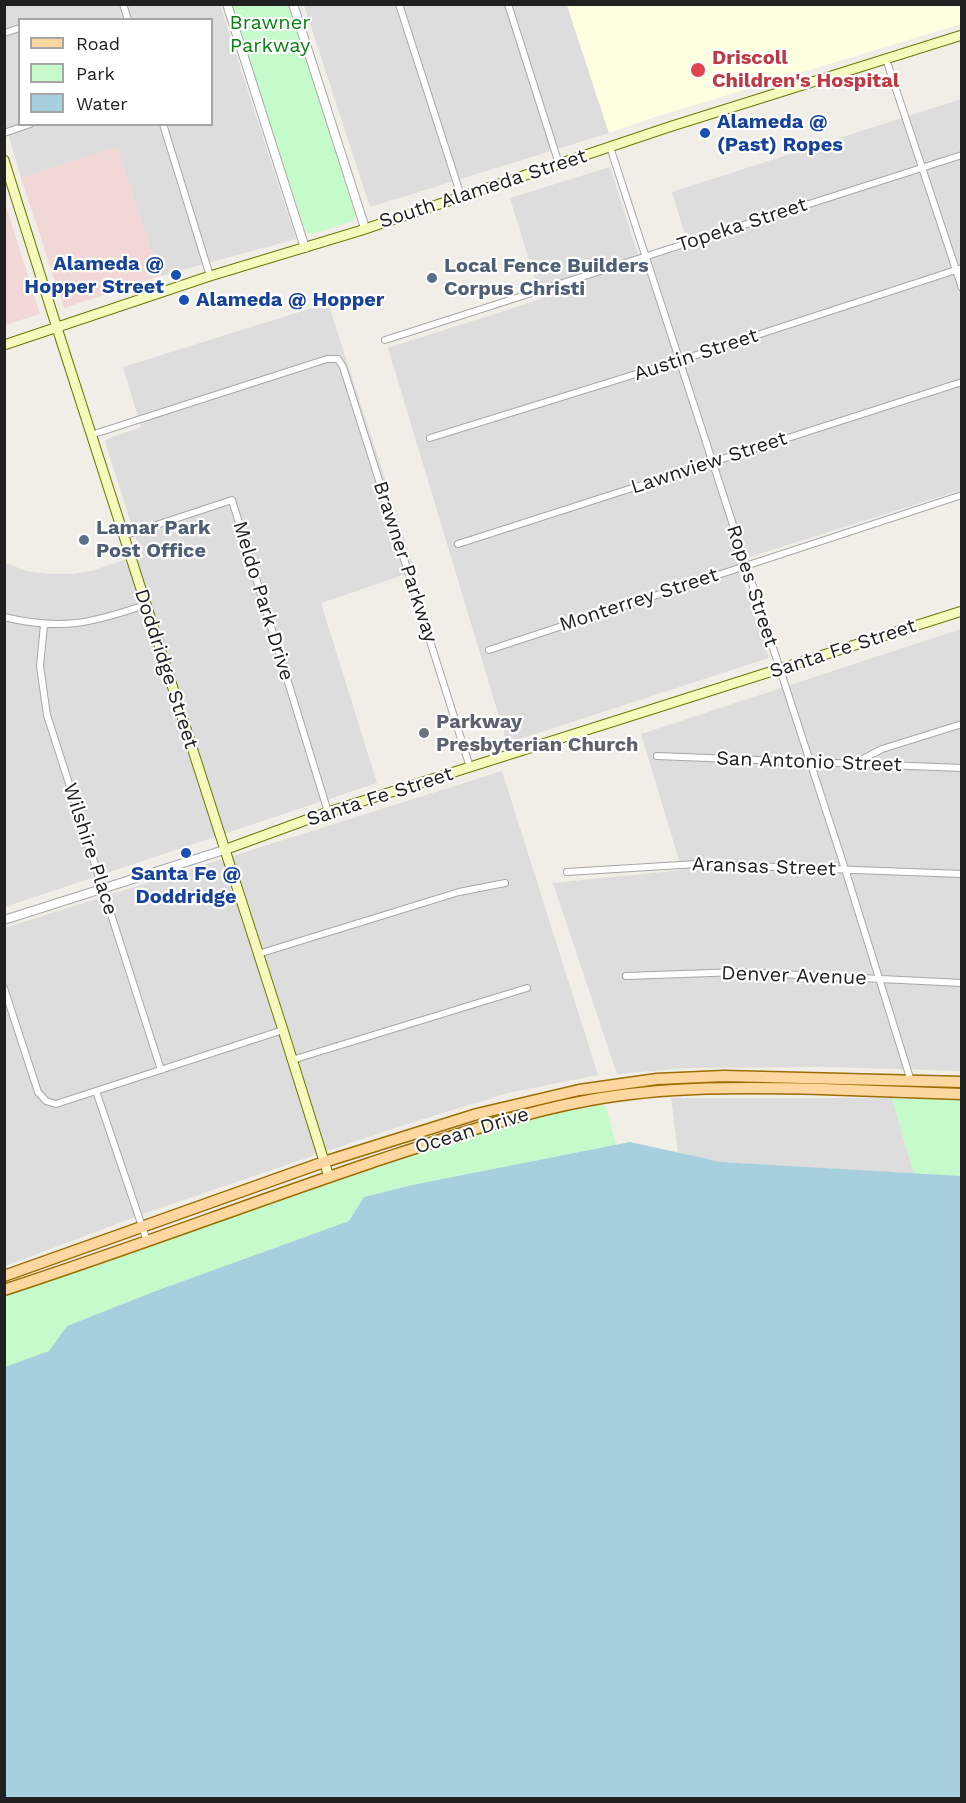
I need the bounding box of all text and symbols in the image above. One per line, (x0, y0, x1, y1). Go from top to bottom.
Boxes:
park label: Brawner Parkway (230, 11, 310, 58)
legend (18, 18, 213, 126)
text: Road (76, 33, 120, 54)
place label: Driscoll Children's Hospital (712, 46, 899, 93)
marker: Driscoll Children's Hospital (689, 61, 707, 79)
text: Park (76, 63, 115, 84)
text: Water (76, 93, 128, 114)
place label: Alameda @ (Past) Ropes (717, 110, 843, 157)
marker: Alameda @ (Past) Ropes (698, 126, 712, 140)
street label: South Alameda Street (376, 144, 590, 234)
street label: Topeka Street (674, 193, 810, 257)
place label: Alameda @ Hopper Street (24, 252, 164, 299)
place label: Local Fence Builders Corpus Christi (444, 254, 649, 301)
marker: Alameda @ Hopper Street (169, 268, 183, 282)
marker: Local Fence Builders Corpus Christi (425, 271, 439, 285)
place label: Alameda @ Hopper (196, 288, 384, 312)
marker: Alameda @ Hopper (177, 293, 191, 307)
street label: Austin Street (631, 324, 761, 386)
street label: Lawnview Street (628, 426, 790, 500)
street label: Brawner Parkway (368, 478, 442, 646)
place label: Lamar Park Post Office (96, 516, 210, 563)
street label: Meldo Park Drive (227, 518, 299, 684)
street label: Ropes Street (721, 522, 783, 650)
marker: Lamar Park Post Office (77, 533, 91, 547)
street label: Monterrey Street (557, 563, 721, 637)
street label: Doddridge Street (129, 586, 203, 752)
street label: Santa Fe Street (767, 614, 919, 684)
place label: Parkway Presbyterian Church (436, 710, 638, 757)
marker: Parkway Presbyterian Church (417, 726, 431, 740)
street label: San Antonio Street (716, 747, 902, 777)
street label: Santa Fe Street (304, 762, 456, 832)
street label: Wilshire Place (57, 780, 123, 918)
marker: Santa Fe @ Doddridge (179, 846, 193, 860)
street label: Aransas Street (692, 852, 836, 882)
place label: Santa Fe @ Doddridge (131, 862, 241, 909)
street label: Denver Avenue (721, 961, 867, 991)
street label: Ocean Drive (412, 1102, 532, 1160)

